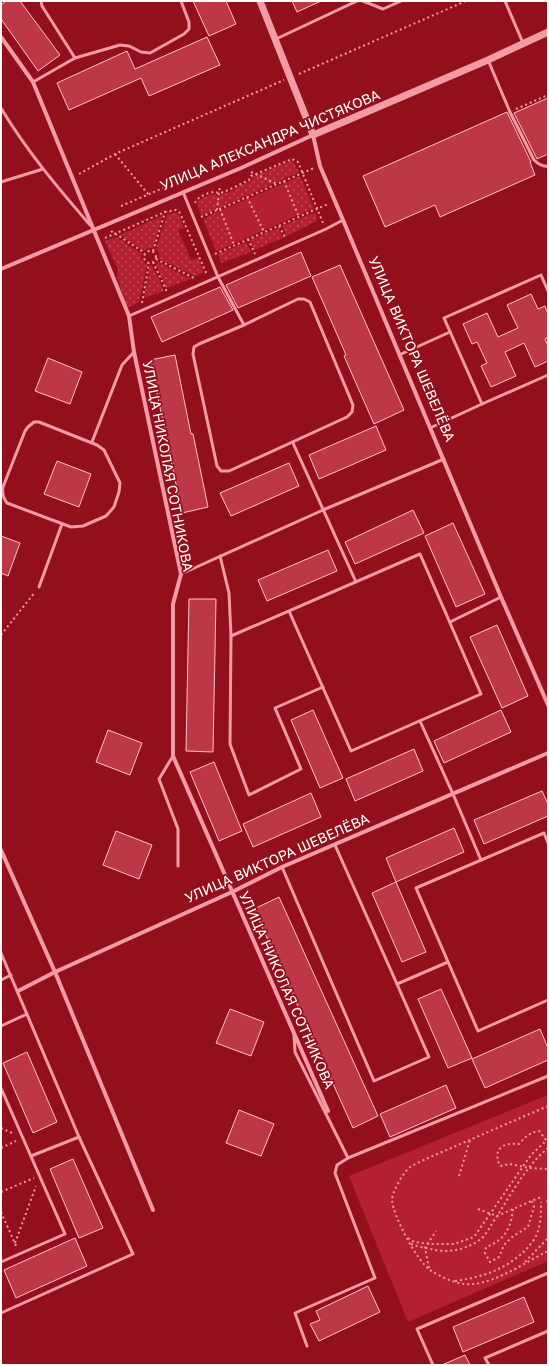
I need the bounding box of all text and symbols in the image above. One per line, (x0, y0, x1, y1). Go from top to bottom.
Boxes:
street label: УЛИЦА АЛЕКСАНДРА ЧИСТЯКОВА (157, 85, 383, 194)
street label: УЛИЦА ВИКТОРА ШЕВЕЛЁВА (366, 254, 460, 445)
street label: УЛИЦА НИКОЛАЯ СОТНИКОВА (140, 359, 197, 574)
street label: УЛИЦА ВИКТОРА ШЕВЕЛЁВА (182, 809, 372, 906)
street label: УЛИЦА НИКОЛАЯ СОТНИКОВА (236, 888, 339, 1092)

